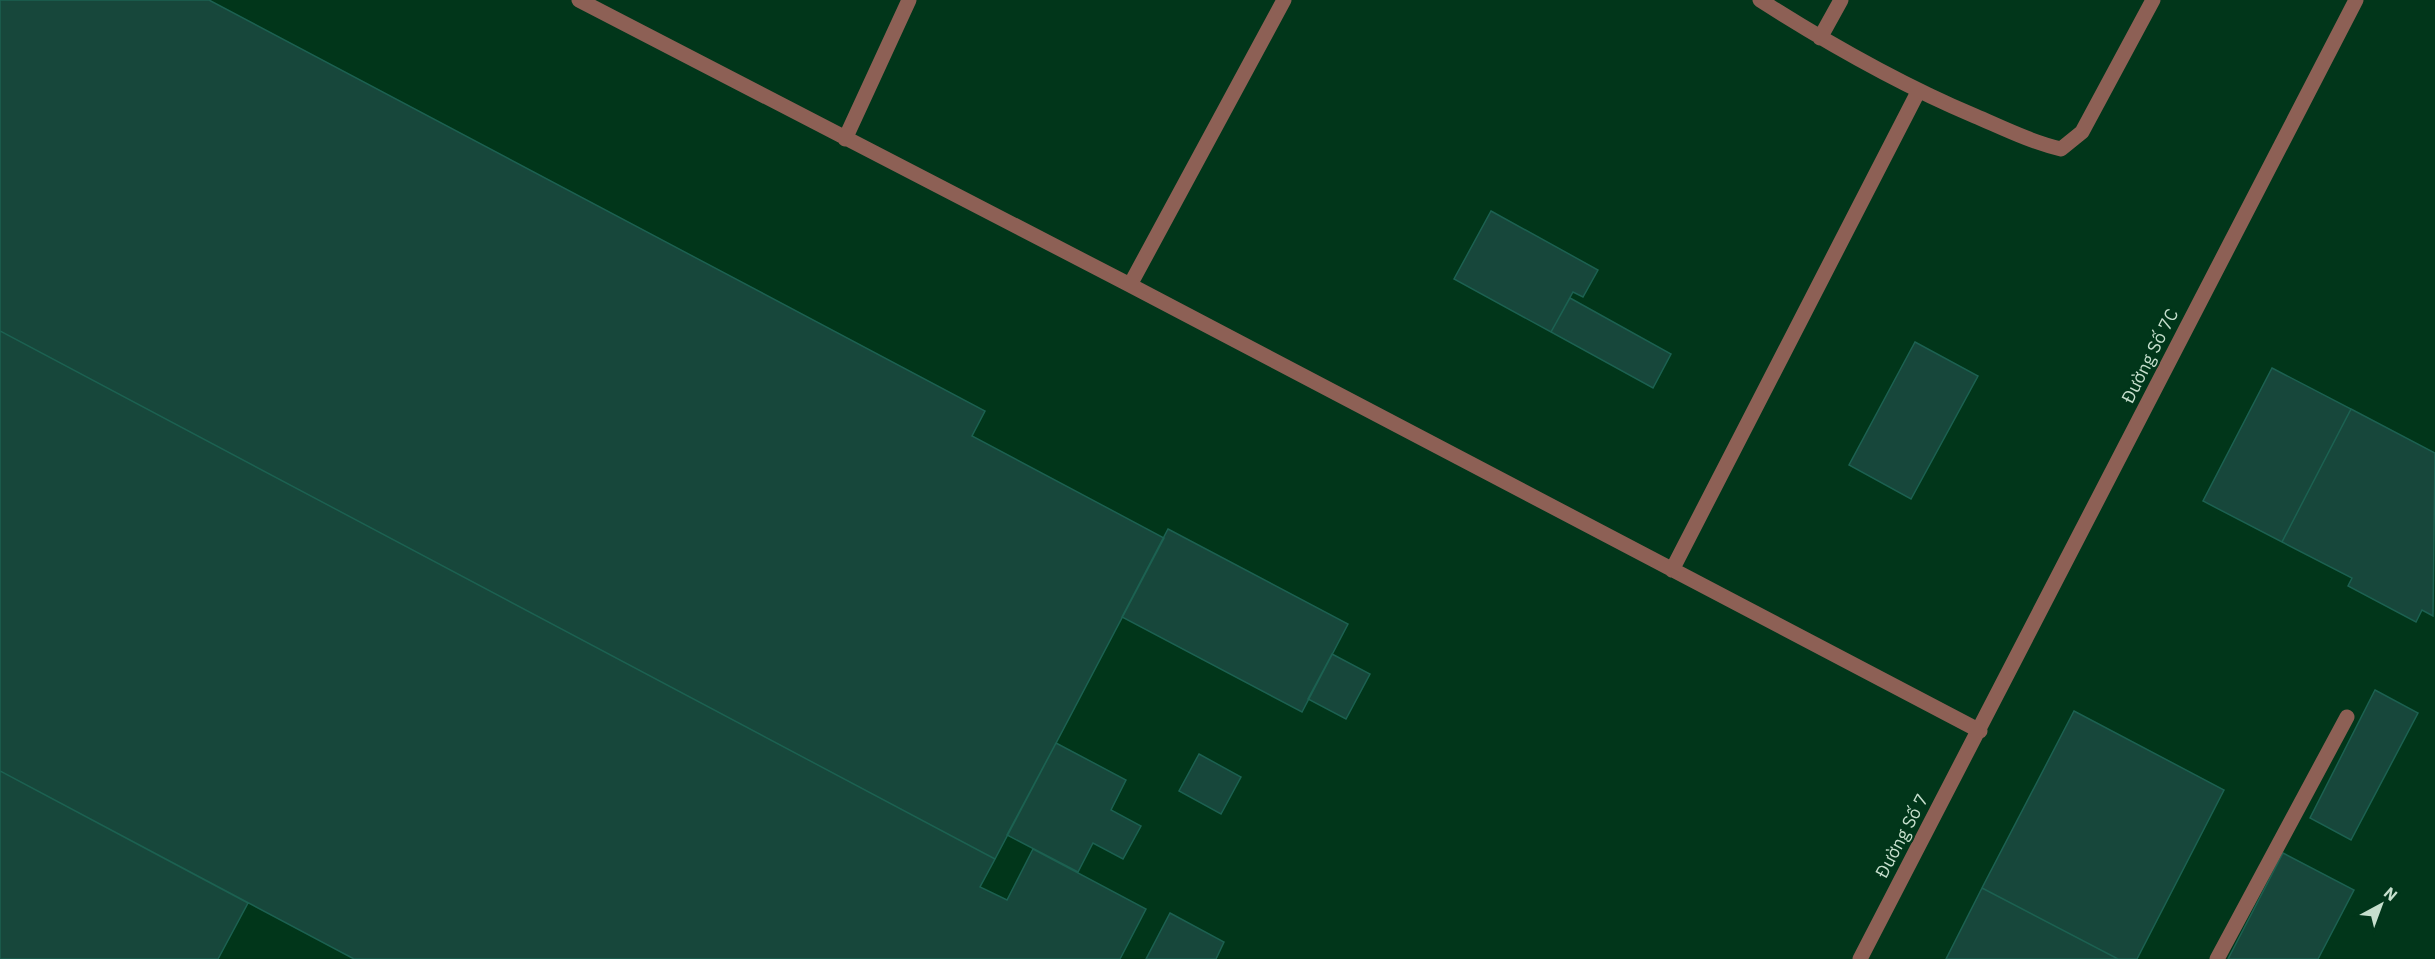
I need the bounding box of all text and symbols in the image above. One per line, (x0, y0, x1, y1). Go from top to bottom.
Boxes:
street label: Đường Số 7C (2116, 305, 2183, 407)
street label: Đường Số 7 (1870, 790, 1933, 882)
north arrow (2351, 875, 2411, 935)
text: N (2380, 882, 2402, 905)

